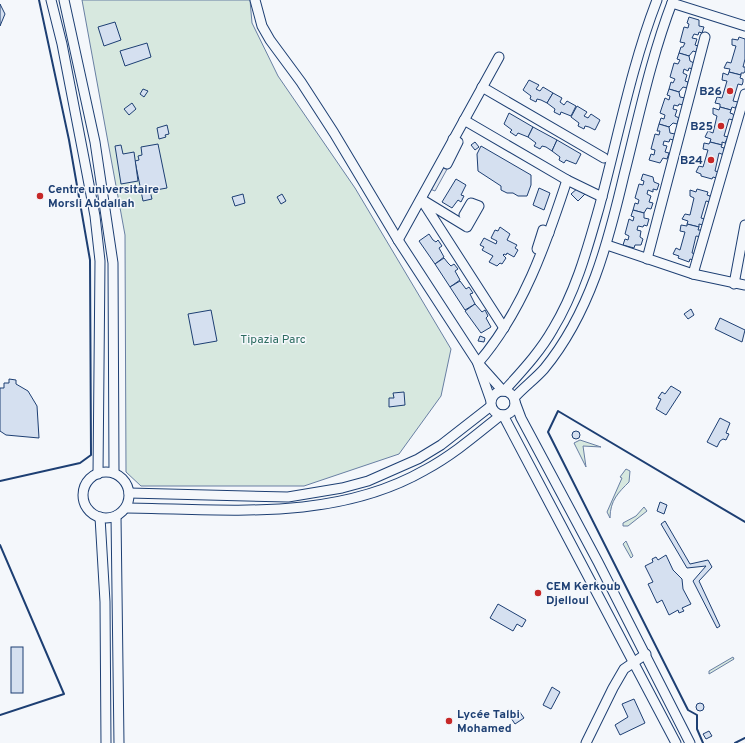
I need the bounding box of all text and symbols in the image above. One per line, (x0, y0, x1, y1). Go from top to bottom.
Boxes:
place label: B26 (699, 84, 722, 100)
marker: B26 (725, 86, 735, 96)
place label: B25 (690, 119, 713, 135)
marker: B25 (716, 121, 726, 131)
place label: B24 (680, 153, 703, 169)
marker: B24 (706, 155, 716, 165)
place label: Centre universitaire Morsli Abdallah (48, 182, 159, 212)
marker: Centre universitaire Morsli Abdallah (35, 191, 45, 201)
park label: Tipazia Parc (240, 332, 306, 348)
place label: CEM Kerkoub Djelloul (546, 579, 621, 609)
marker: CEM Kerkoub Djelloul (533, 588, 543, 598)
place label: Lycée Talbi Mohamed (457, 707, 520, 737)
marker: Lycée Talbi Mohamed (444, 716, 454, 726)

